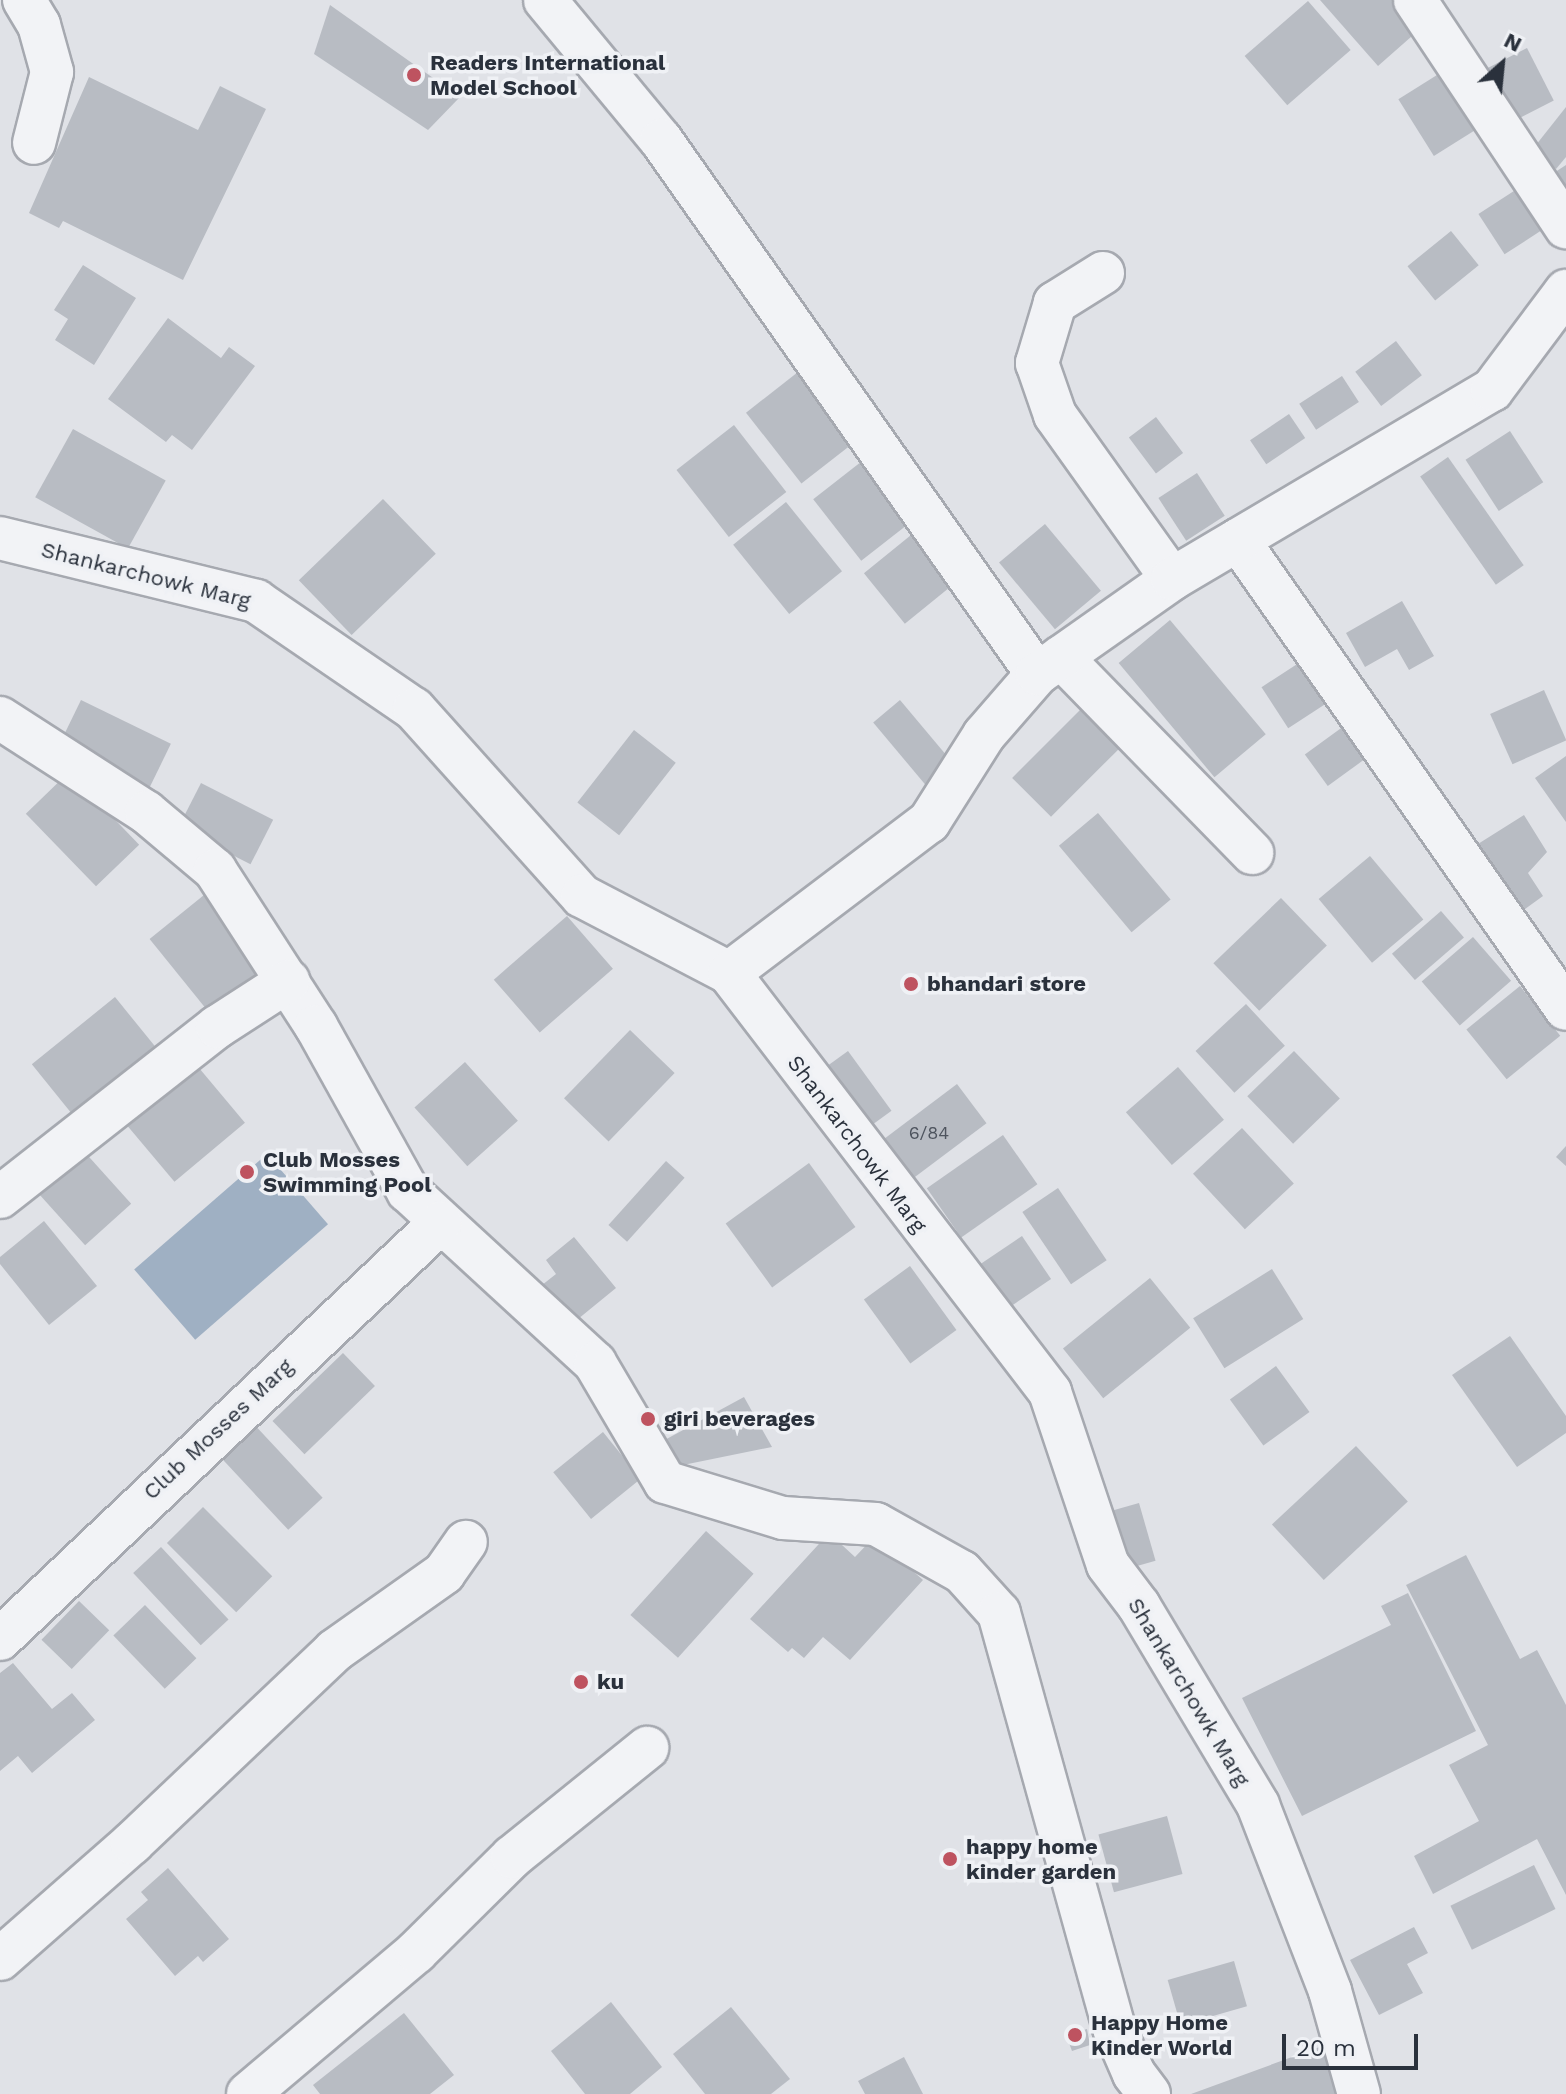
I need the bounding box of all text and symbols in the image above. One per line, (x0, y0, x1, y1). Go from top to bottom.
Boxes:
north arrow (1462, 24, 1542, 104)
text: N (1500, 27, 1526, 57)
place label: Readers International Model School (430, 49, 665, 100)
marker: Readers International Model School (405, 66, 423, 84)
street label: Shankarchowk Marg (38, 536, 254, 614)
place label: bhandari store (927, 971, 1086, 997)
marker: bhandari store (902, 975, 920, 993)
street label: Shankarchowk Marg (782, 1050, 932, 1238)
house number: 6/84 (909, 1122, 949, 1144)
place label: Club Mosses Swimming Pool (263, 1146, 431, 1198)
marker: Club Mosses Swimming Pool (238, 1163, 256, 1181)
street label: Club Mosses Marg (138, 1353, 298, 1505)
place label: giri beverages (664, 1406, 815, 1432)
marker: giri beverages (639, 1410, 657, 1428)
street label: Shankarchowk Marg (1122, 1593, 1256, 1791)
place label: ku (597, 1669, 624, 1695)
marker: ku (572, 1673, 590, 1691)
place label: happy home kinder garden (966, 1833, 1117, 1884)
marker: happy home kinder garden (941, 1850, 959, 1868)
place label: Happy Home Kinder World (1091, 2009, 1233, 2060)
scale bar (1286, 2018, 1422, 2068)
marker: Happy Home Kinder World (1066, 2026, 1084, 2044)
text: 20 m (1296, 2034, 1356, 2062)

